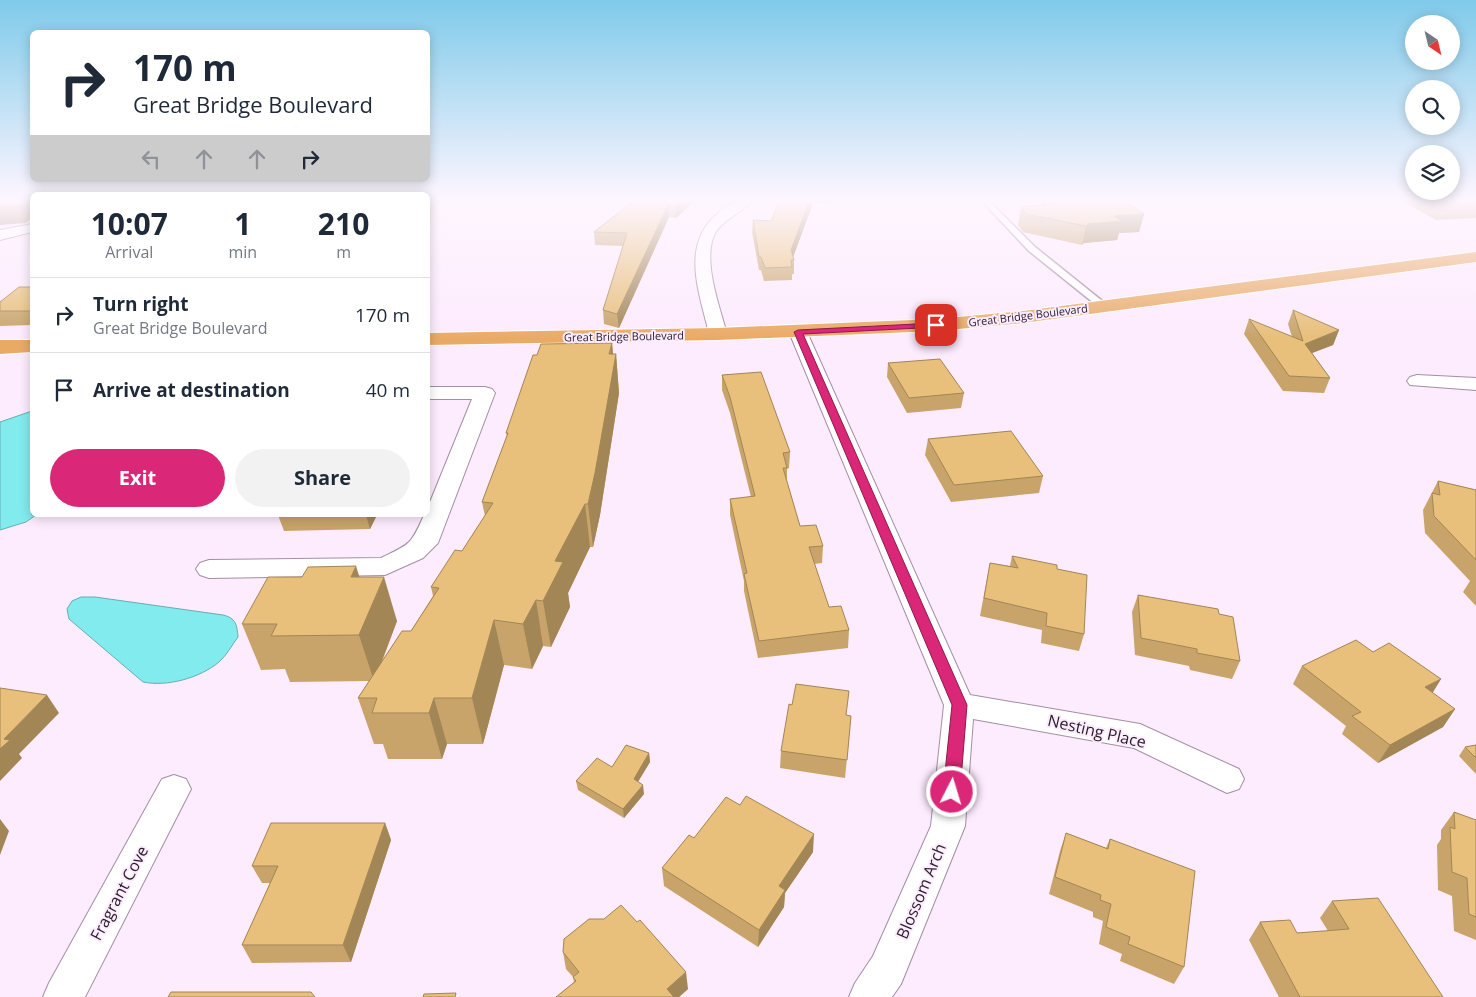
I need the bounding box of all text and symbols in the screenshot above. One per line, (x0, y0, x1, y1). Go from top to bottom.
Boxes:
north arrow (1405, 15, 1460, 70)
map controls (1405, 15, 1460, 200)
text: 170 m (133, 44, 237, 91)
icon: right (50, 50, 115, 115)
button: search (1405, 80, 1460, 135)
text: Great Bridge Boulevard (133, 89, 373, 119)
icon: left (137, 145, 165, 173)
icon: ahead (190, 145, 218, 173)
icon: ahead (243, 145, 271, 173)
icon: right (296, 145, 324, 173)
button: layers (1405, 145, 1460, 200)
text: 10:07 (91, 203, 168, 244)
text: 1 (234, 203, 251, 244)
text: 210 (318, 203, 369, 244)
text: Arrival (105, 241, 153, 263)
text: min (229, 241, 257, 263)
text: m (336, 241, 351, 263)
text: Turn right (93, 291, 188, 317)
street label: Great Bridge Boulevard (968, 300, 1088, 330)
icon: right (50, 301, 78, 329)
text: 170 m (355, 302, 410, 328)
pin (915, 304, 957, 346)
icon: arrive (922, 311, 950, 339)
text: Great Bridge Boulevard (93, 317, 267, 339)
street label: Great Bridge Boulevard (564, 327, 684, 345)
icon: arrive (50, 376, 78, 404)
text: Arrive at destination (93, 377, 290, 403)
text: 40 m (366, 377, 410, 403)
button: Exit (50, 449, 225, 507)
button: Share (235, 449, 410, 507)
street label: Nesting Place (1046, 709, 1148, 753)
position arrow (925, 765, 977, 817)
street label: Blossom Arch (891, 840, 951, 942)
street label: Fragrant Cove (85, 842, 153, 944)

